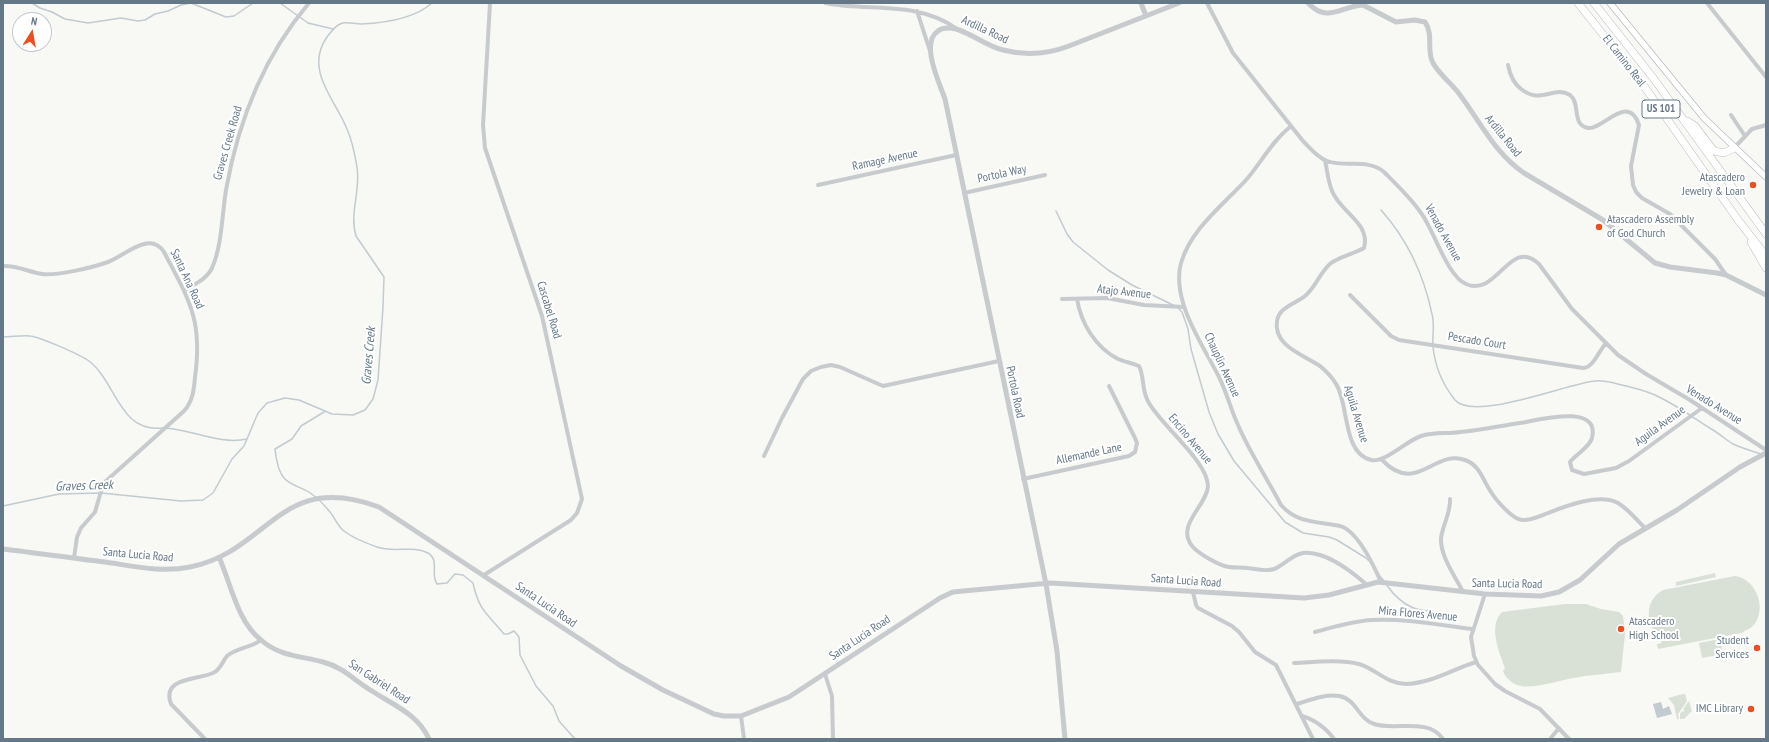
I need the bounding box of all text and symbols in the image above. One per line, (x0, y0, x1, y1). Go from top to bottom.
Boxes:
north arrow (12, 12, 52, 52)
street label: Ardilla Road (959, 13, 1011, 47)
text: N (30, 14, 38, 29)
street label: El Camino Real (1599, 32, 1649, 90)
road number: US 101 (1642, 100, 1680, 118)
street label: Graves Creek Road (211, 104, 245, 182)
street label: Ardilla Road (1482, 112, 1524, 160)
street label: Ramage Avenue (851, 146, 919, 174)
street label: Portola Way (976, 162, 1028, 186)
place label: Atascadero Jewelry & Loan (1682, 171, 1745, 199)
marker: Atascadero Jewelry & Loan (1748, 180, 1758, 190)
street label: Venado Avenue (1421, 202, 1465, 264)
place label: Atascadero Assembly of God Church (1607, 213, 1694, 241)
marker: Atascadero Assembly of God Church (1594, 222, 1604, 232)
street label: Santa Ana Road (167, 247, 207, 311)
street label: Cascabel Road (533, 280, 565, 340)
street label: Atajo Avenue (1096, 282, 1152, 302)
water label: Graves Creek (359, 327, 379, 385)
street label: Pescado Court (1447, 329, 1507, 353)
street label: Chauplin Avenue (1201, 330, 1243, 400)
street label: Portola Road (1002, 365, 1028, 419)
street label: Venado Avenue (1683, 382, 1745, 428)
street label: Aguila Avenue (1340, 384, 1372, 444)
street label: Aguila Avenue (1632, 403, 1688, 449)
street label: Encino Avenue (1165, 411, 1215, 467)
street label: Allemande Lane (1055, 440, 1123, 468)
water label: Graves Creek (55, 477, 113, 495)
street label: Santa Lucia Road (102, 545, 174, 565)
street label: Santa Lucia Road (1150, 571, 1222, 591)
street label: Santa Lucia Road (1472, 576, 1542, 592)
street label: Santa Lucia Road (513, 579, 579, 631)
street label: Mira Flores Avenue (1378, 603, 1458, 625)
street label: Santa Lucia Road (827, 612, 893, 664)
place label: Atascadero High School (1629, 615, 1679, 643)
marker: Atascadero High School (1616, 624, 1626, 634)
place label: Student Services (1715, 634, 1749, 662)
marker: Student Services (1752, 643, 1762, 653)
street label: San Gabriel Road (346, 657, 412, 707)
place label: IMC Library (1696, 702, 1743, 716)
marker: IMC Library (1746, 704, 1756, 714)

